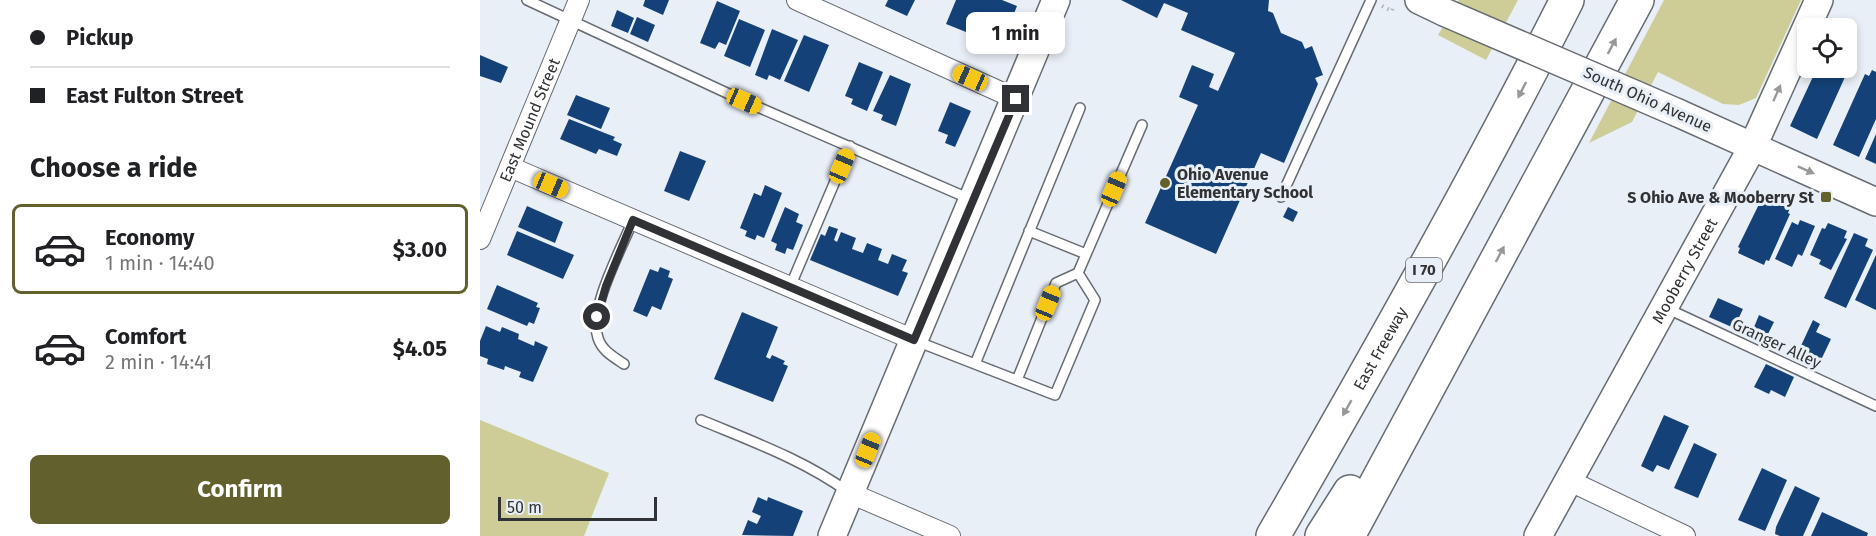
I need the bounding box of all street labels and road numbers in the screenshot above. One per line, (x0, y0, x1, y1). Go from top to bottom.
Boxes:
street label: East Mound Street (496, 55, 564, 185)
street label: South Ohio Avenue (1581, 63, 1715, 136)
street label: Mooberry Street (1648, 215, 1721, 327)
road number: I 70 (1406, 258, 1442, 282)
street label: East Freeway (1349, 303, 1411, 394)
street label: Granger Alley (1729, 315, 1824, 372)

